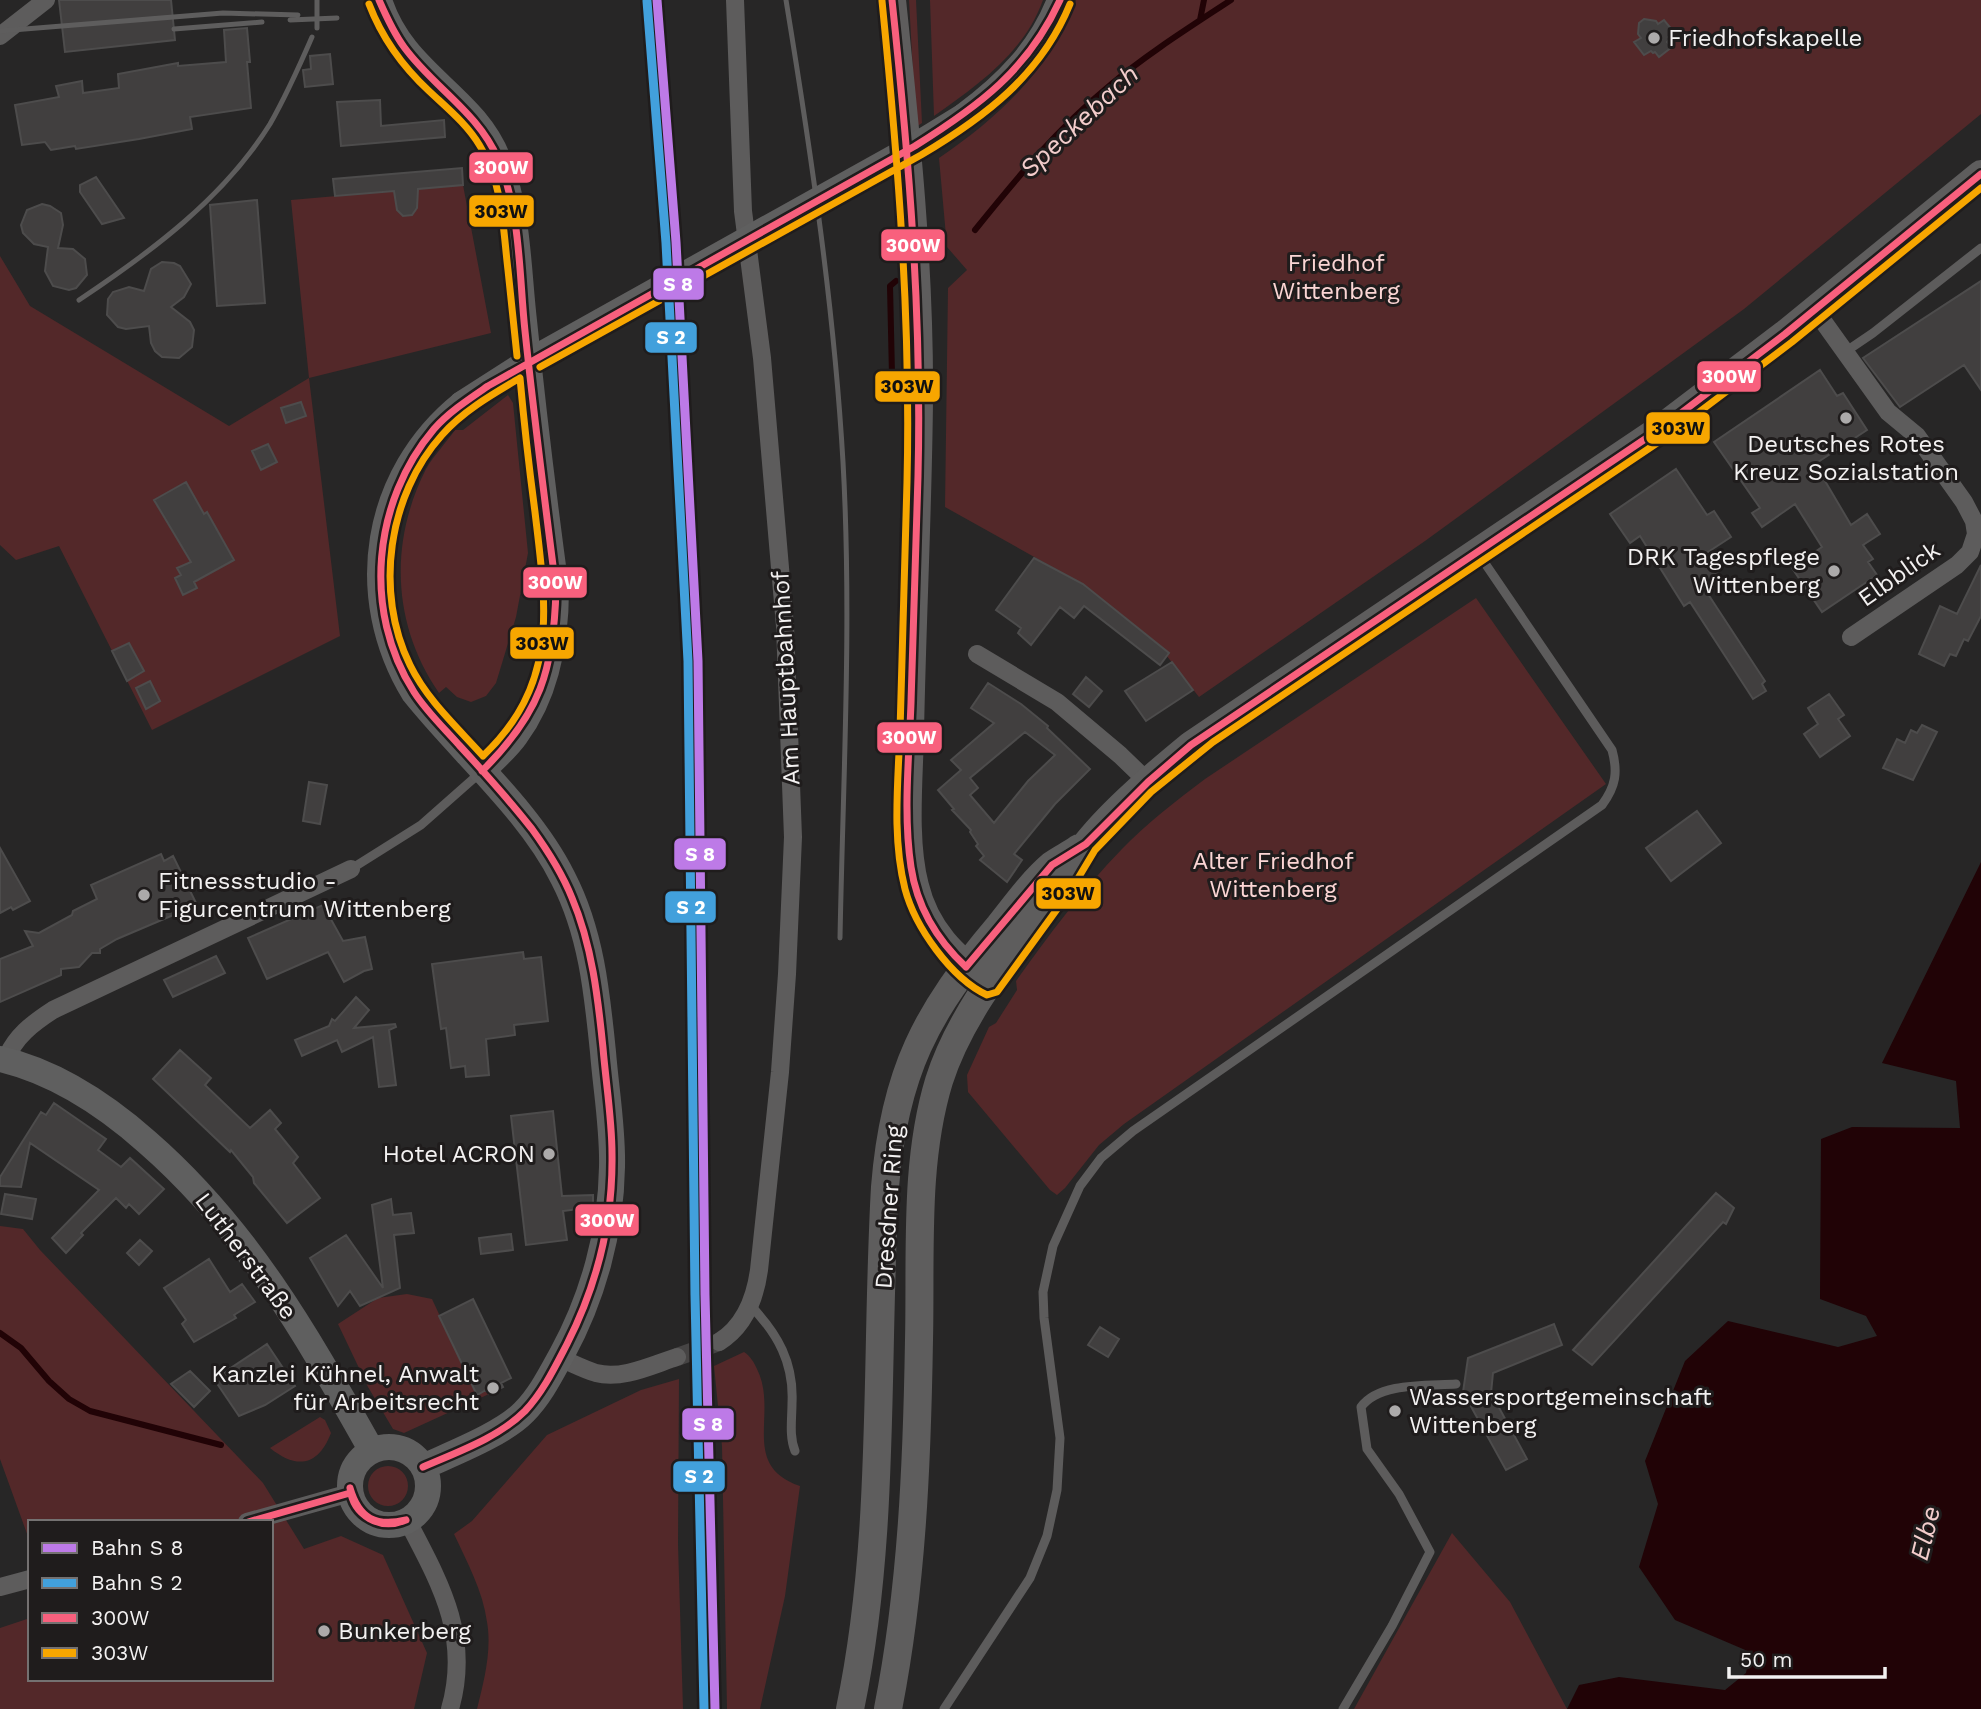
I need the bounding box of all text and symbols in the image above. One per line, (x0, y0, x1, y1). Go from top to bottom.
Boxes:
place label: Friedhofskapelle (1668, 24, 1862, 52)
marker: Friedhofskapelle (1646, 30, 1662, 46)
water label: Speckebach (1013, 58, 1145, 184)
line badge: 300W (468, 151, 534, 184)
text: 300W (474, 156, 528, 179)
line badge: 303W (468, 194, 535, 228)
text: 303W (474, 200, 528, 223)
line badge: 300W (880, 228, 946, 262)
text: 300W (886, 234, 940, 257)
park label: Friedhof Wittenberg (1272, 249, 1400, 305)
line badge: S 8 (652, 267, 705, 301)
text: S 8 (663, 273, 693, 296)
line badge: S 2 (644, 321, 698, 354)
text: S 2 (656, 326, 686, 349)
line badge: 300W (1696, 360, 1762, 393)
text: 300W (1702, 365, 1756, 388)
line badge: 303W (874, 370, 941, 403)
text: 303W (880, 375, 934, 398)
marker: Deutsches Rotes Kreuz Sozialstation (1838, 410, 1854, 426)
line badge: 303W (1645, 411, 1711, 445)
text: 303W (1651, 417, 1705, 440)
place label: Deutsches Rotes Kreuz Sozialstation (1733, 430, 1959, 486)
street label: Elbblick (1853, 535, 1946, 612)
place label: DRK Tagespflege Wittenberg (1627, 543, 1820, 599)
marker: DRK Tagespflege Wittenberg (1826, 563, 1842, 579)
line badge: 300W (522, 566, 588, 599)
street label: Am Hauptbahnhof (766, 570, 806, 786)
text: 300W (528, 571, 582, 594)
line badge: 303W (509, 626, 575, 660)
text: 303W (515, 632, 569, 655)
line badge: 300W (876, 721, 943, 754)
text: 300W (882, 726, 936, 749)
line badge: S 8 (673, 837, 727, 871)
text: S 8 (685, 843, 715, 866)
park label: Alter Friedhof Wittenberg (1192, 847, 1354, 903)
place label: Fitnessstudio - Figurcentrum Wittenberg (158, 867, 451, 923)
line badge: 303W (1035, 877, 1102, 910)
text: 303W (1041, 882, 1095, 905)
marker: Fitnessstudio - Figurcentrum Wittenberg (136, 887, 152, 903)
line badge: S 2 (664, 890, 717, 924)
text: S 2 (676, 896, 706, 919)
street label: Dresdner Ring (869, 1124, 909, 1290)
place label: Hotel ACRON (383, 1140, 535, 1168)
marker: Hotel ACRON (541, 1146, 557, 1162)
street label: Lutherstraße (189, 1187, 303, 1325)
line badge: 300W (574, 1203, 640, 1237)
text: 300W (580, 1209, 634, 1232)
place label: Kanzlei Kühnel, Anwalt für Arbeitsrecht (211, 1360, 479, 1416)
marker: Kanzlei Kühnel, Anwalt für Arbeitsrecht (485, 1380, 501, 1396)
place label: Wassersportgemeinschaft Wittenberg (1409, 1383, 1712, 1439)
marker: Wassersportgemeinschaft Wittenberg (1387, 1403, 1403, 1419)
line badge: S 8 (681, 1407, 735, 1441)
text: S 8 (693, 1413, 723, 1436)
line badge: S 2 (672, 1460, 726, 1493)
text: S 2 (684, 1465, 714, 1488)
water label: Elbe (1904, 1503, 1946, 1563)
legend (28, 1520, 273, 1681)
text: Bahn S 8 (91, 1535, 183, 1560)
text: Bahn S 2 (91, 1570, 183, 1595)
text: 300W (91, 1605, 150, 1630)
place label: Bunkerberg (338, 1617, 471, 1645)
marker: Bunkerberg (316, 1623, 332, 1639)
scale bar (1729, 1636, 1885, 1680)
text: 303W (91, 1640, 148, 1665)
text: 50 m (1740, 1647, 1792, 1672)

